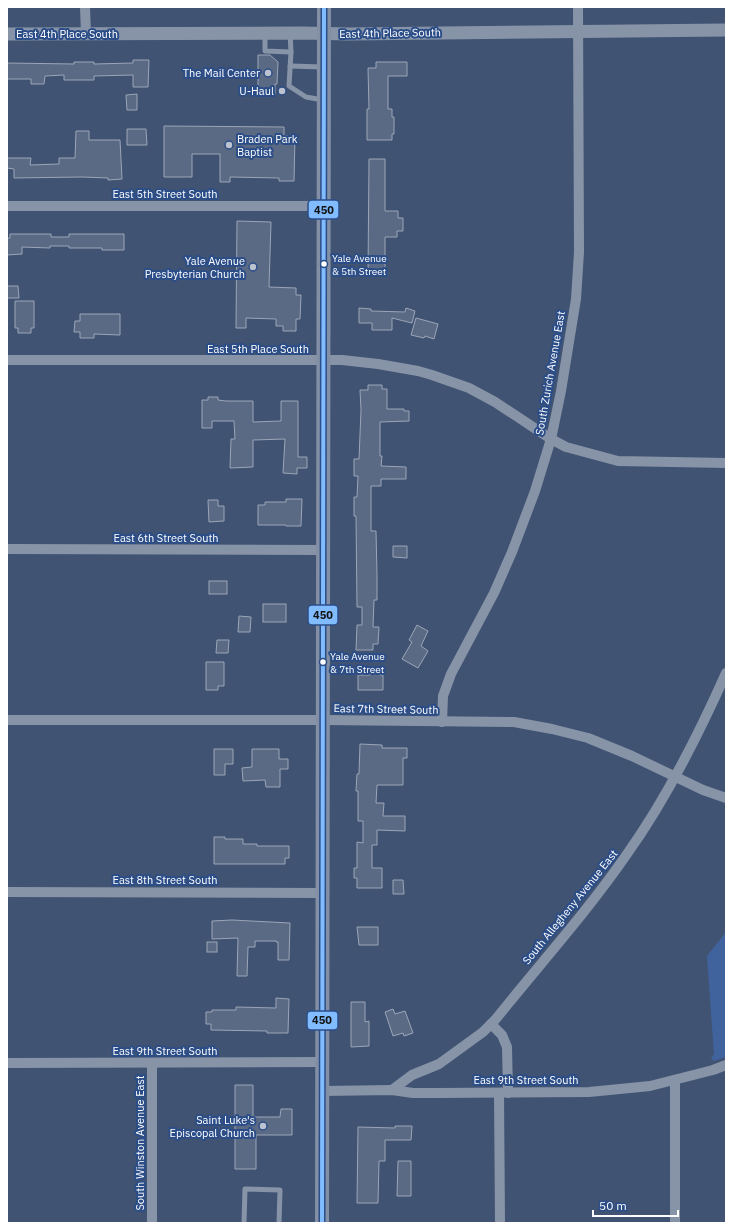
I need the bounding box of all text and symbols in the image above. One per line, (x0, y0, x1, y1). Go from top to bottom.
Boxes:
street label: East 4th Place South (339, 25, 441, 41)
street label: East 4th Place South (16, 27, 118, 41)
place label: The Mail Center (183, 66, 260, 80)
marker: The Mail Center (263, 68, 273, 78)
place label: U-Haul (239, 84, 274, 98)
marker: U-Haul (277, 86, 287, 96)
place label: Braden Park Baptist (237, 132, 298, 159)
marker: Braden Park Baptist (224, 140, 234, 150)
street label: East 5th Street South (112, 187, 218, 201)
line badge: 450 (308, 200, 339, 219)
text: 450 (314, 203, 334, 217)
place label: Yale Avenue & 5th Street (332, 252, 387, 278)
place label: Yale Avenue Presbyterian Church (145, 254, 245, 281)
marker: Yale Avenue & 5th Street (319, 259, 329, 269)
marker: Yale Avenue Presbyterian Church (248, 262, 258, 272)
street label: South Zurich Avenue East (532, 310, 568, 436)
street label: East 5th Place South (207, 342, 309, 356)
street label: East 6th Street South (113, 531, 219, 545)
line badge: 450 (308, 605, 338, 625)
text: 450 (313, 608, 333, 622)
place label: Yale Avenue & 7th Street (330, 650, 385, 676)
marker: Yale Avenue & 7th Street (318, 657, 328, 667)
street label: East 7th Street South (333, 701, 439, 717)
street label: South Allegheny Avenue East (519, 847, 621, 967)
street label: East 8th Street South (112, 873, 218, 887)
line badge: 450 (307, 1011, 338, 1030)
text: 450 (312, 1013, 332, 1027)
street label: East 9th Street South (112, 1044, 218, 1058)
street label: East 9th Street South (473, 1073, 579, 1087)
street label: South Winston Avenue East (133, 1075, 147, 1211)
place label: Saint Luke's Episcopal Church (170, 1113, 255, 1140)
marker: Saint Luke's Episcopal Church (258, 1121, 268, 1131)
scale bar (593, 1192, 678, 1218)
text: 50 m (599, 1198, 627, 1213)

